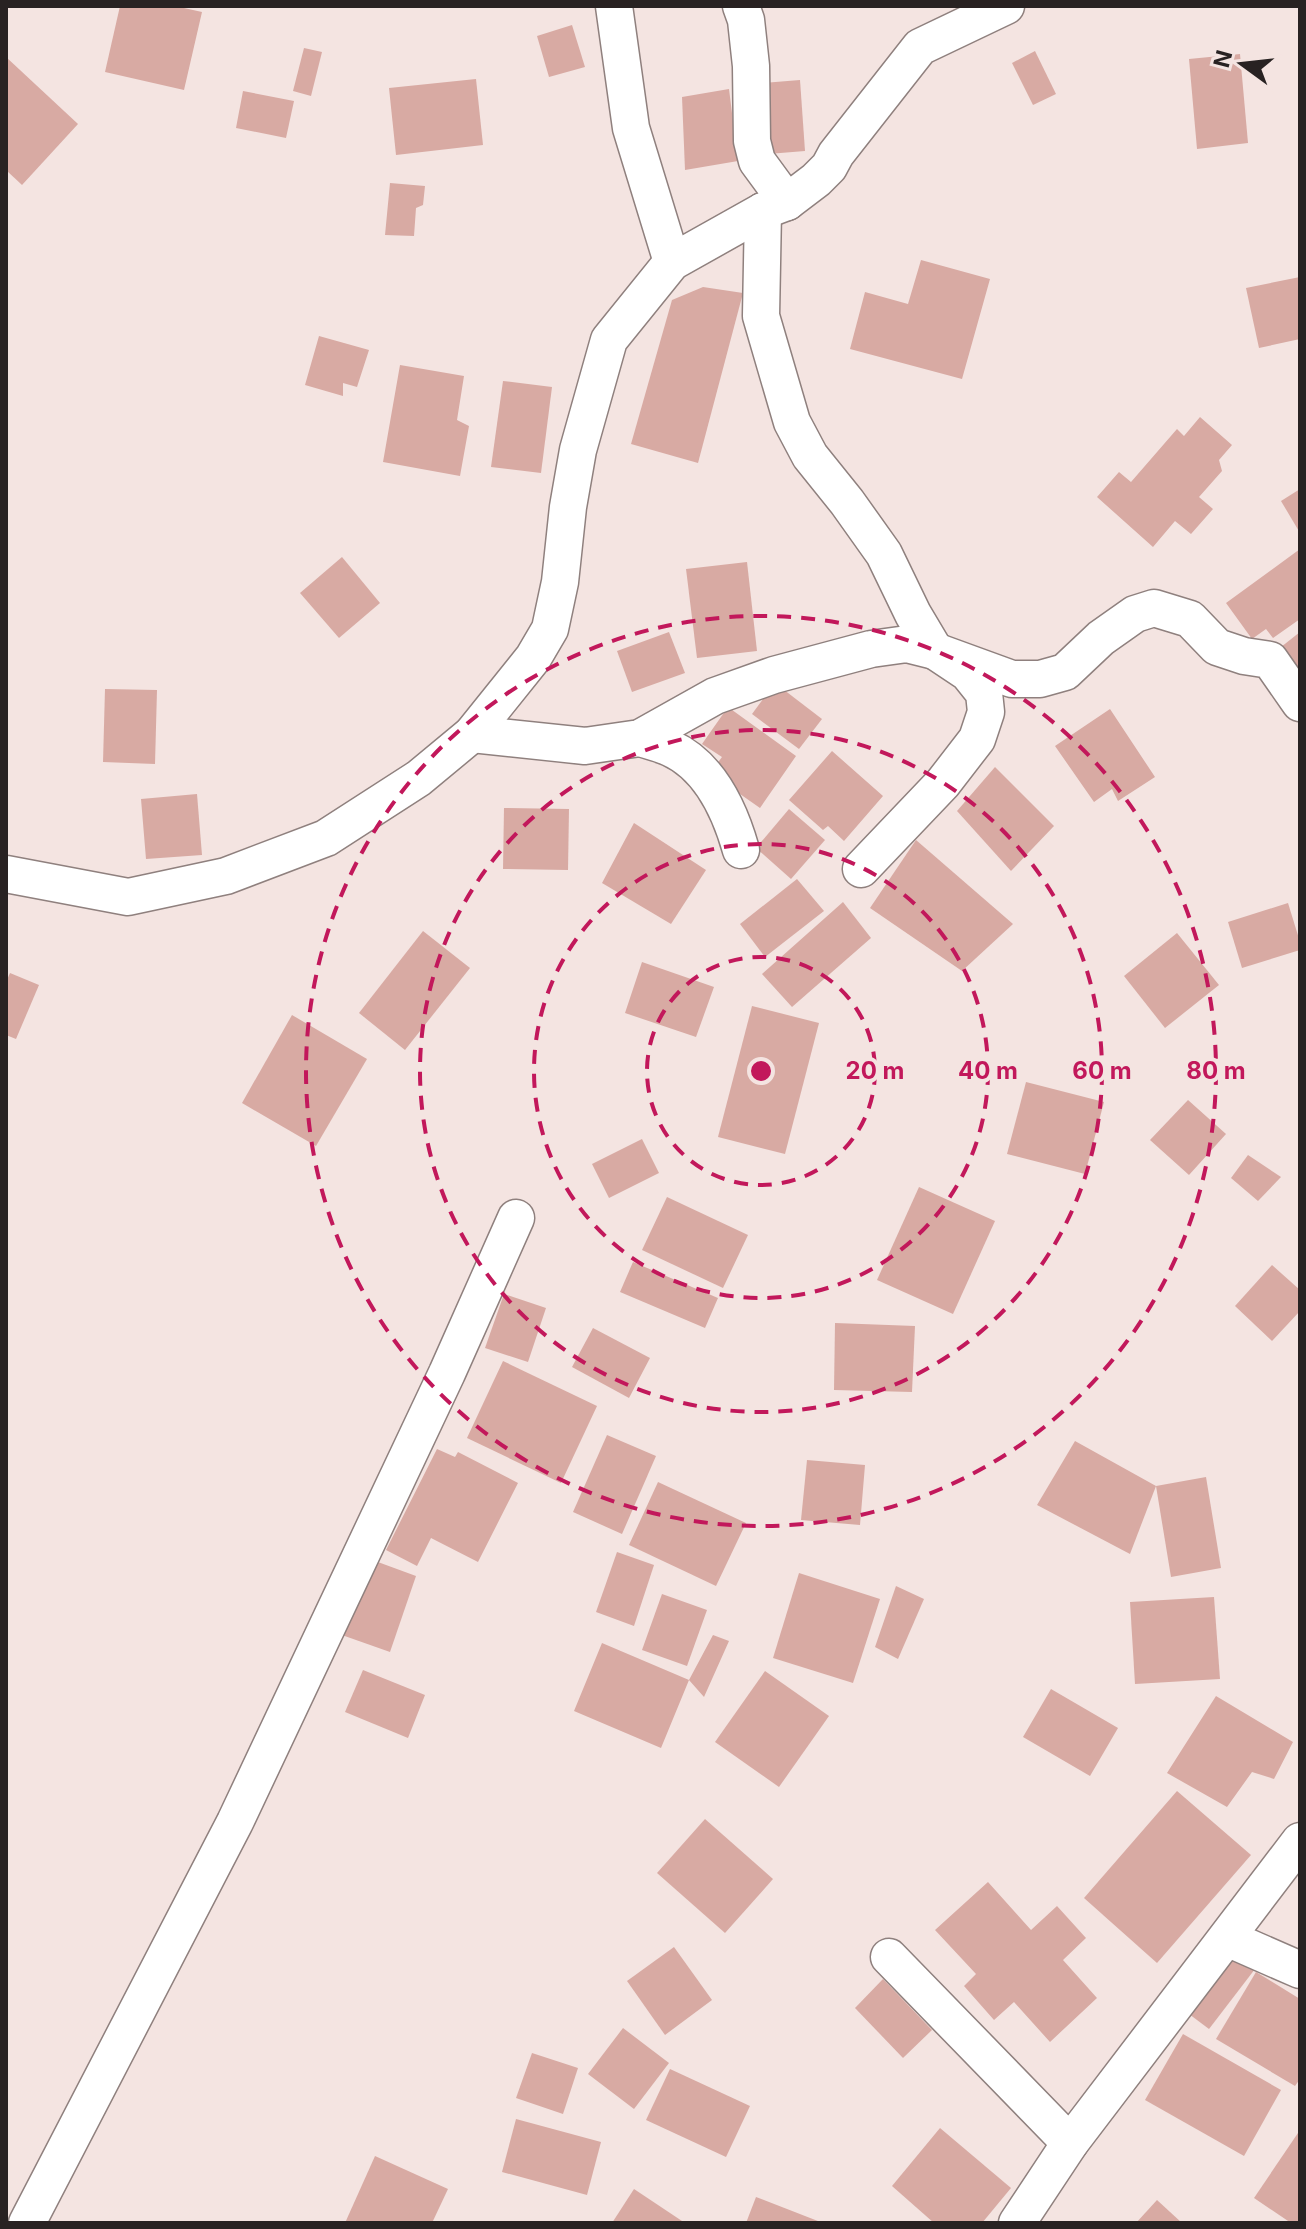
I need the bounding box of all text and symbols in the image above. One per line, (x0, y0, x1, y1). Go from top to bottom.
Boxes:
north arrow (1202, 24, 1282, 104)
text: N (1208, 47, 1237, 70)
text: 20 m (846, 1056, 904, 1085)
text: 40 m (958, 1056, 1018, 1085)
text: 60 m (1072, 1056, 1132, 1085)
text: 80 m (1186, 1056, 1246, 1085)
centre of rings (747, 1057, 775, 1085)

